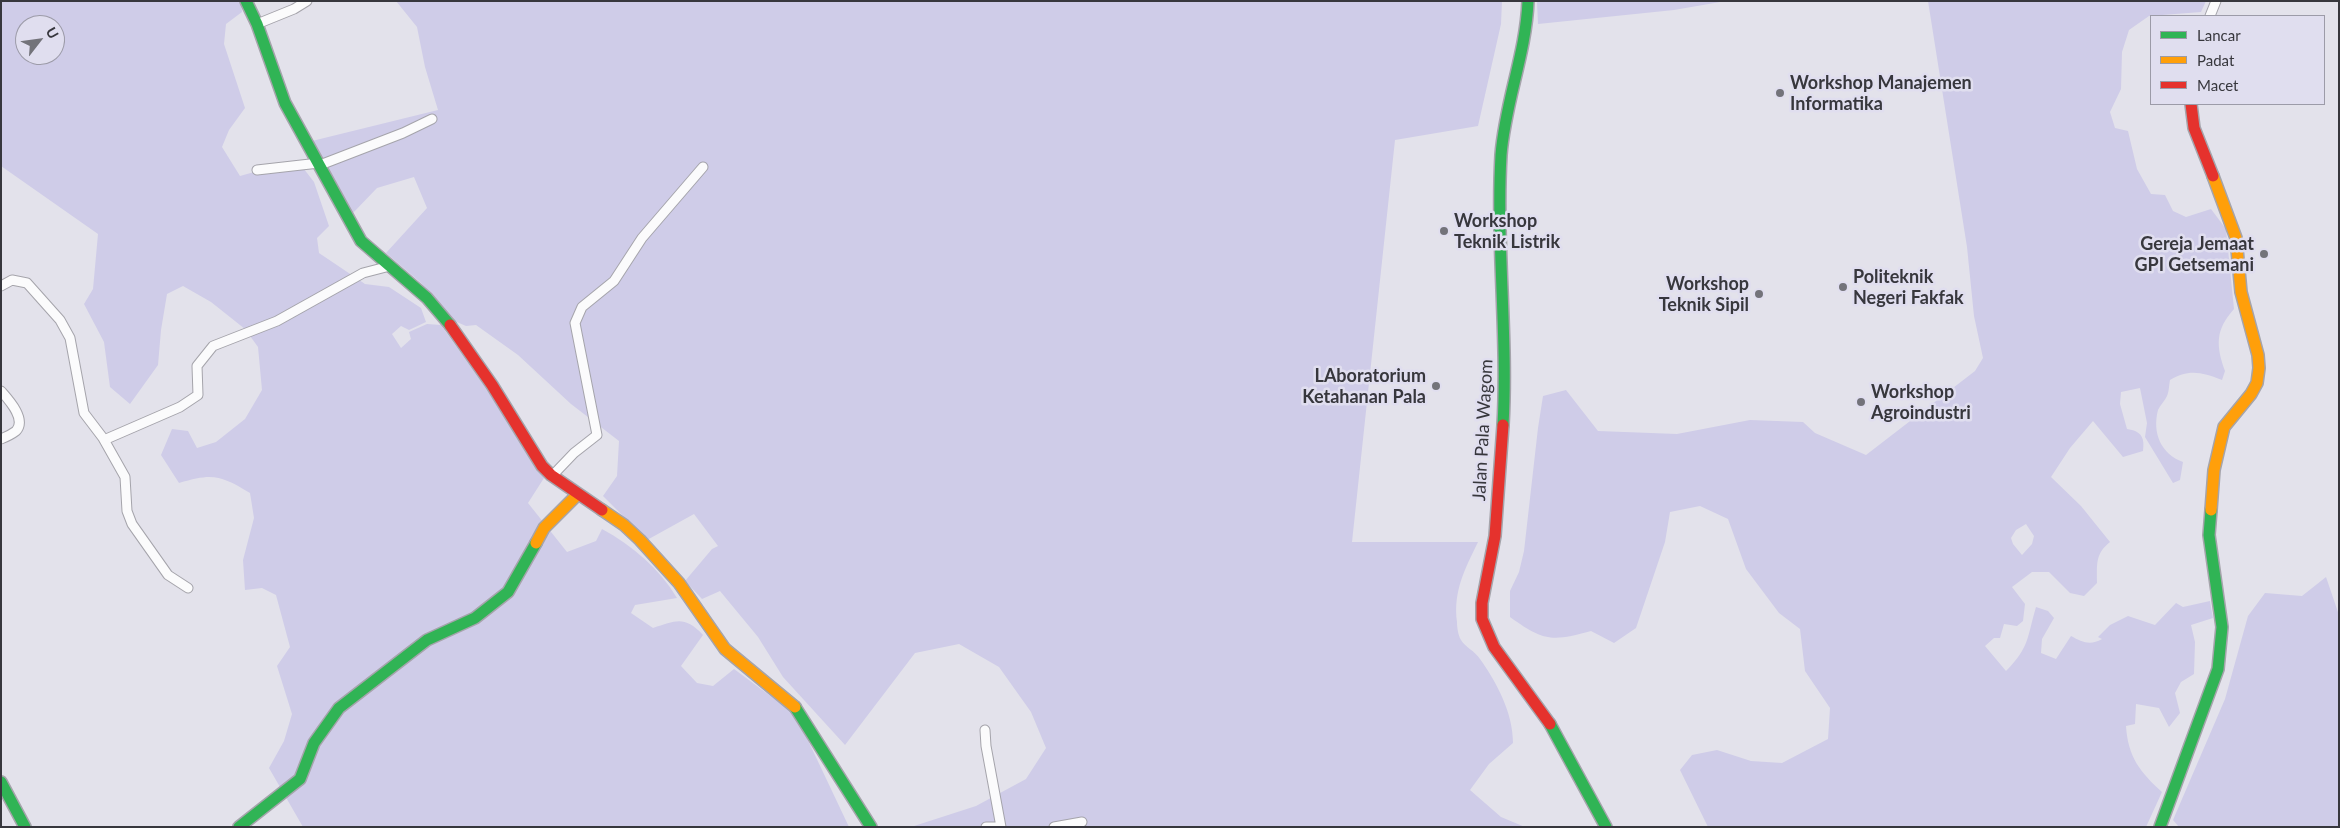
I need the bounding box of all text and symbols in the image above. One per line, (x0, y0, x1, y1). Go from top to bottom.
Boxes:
north arrow (15, 15, 65, 65)
legend (2150, 15, 2325, 105)
text: U (43, 24, 63, 42)
text: Lancar (2197, 26, 2241, 44)
text: Padat (2197, 51, 2234, 69)
place label: Workshop Manajemen Informatika (1790, 72, 1972, 115)
text: Macet (2197, 76, 2238, 94)
marker: Workshop Manajemen Informatika (1774, 87, 1786, 99)
place label: Workshop Teknik Listrik (1454, 210, 1560, 252)
marker: Workshop Teknik Listrik (1438, 225, 1450, 237)
place label: Gereja Jemaat GPI Getsemani (2134, 233, 2254, 276)
marker: Gereja Jemaat GPI Getsemani (2258, 248, 2270, 260)
place label: Politeknik Negeri Fakfak (1853, 266, 1964, 308)
place label: Workshop Teknik Sipil (1659, 273, 1749, 316)
marker: Politeknik Negeri Fakfak (1837, 281, 1849, 293)
marker: Workshop Teknik Sipil (1753, 288, 1765, 300)
street label: Jalan Pala Wagom (1468, 358, 1498, 502)
place label: LAboratorium Ketahanan Pala (1302, 365, 1426, 408)
marker: LAboratorium Ketahanan Pala (1430, 380, 1442, 392)
place label: Workshop Agroindustri (1871, 381, 1971, 424)
marker: Workshop Agroindustri (1855, 396, 1867, 408)

